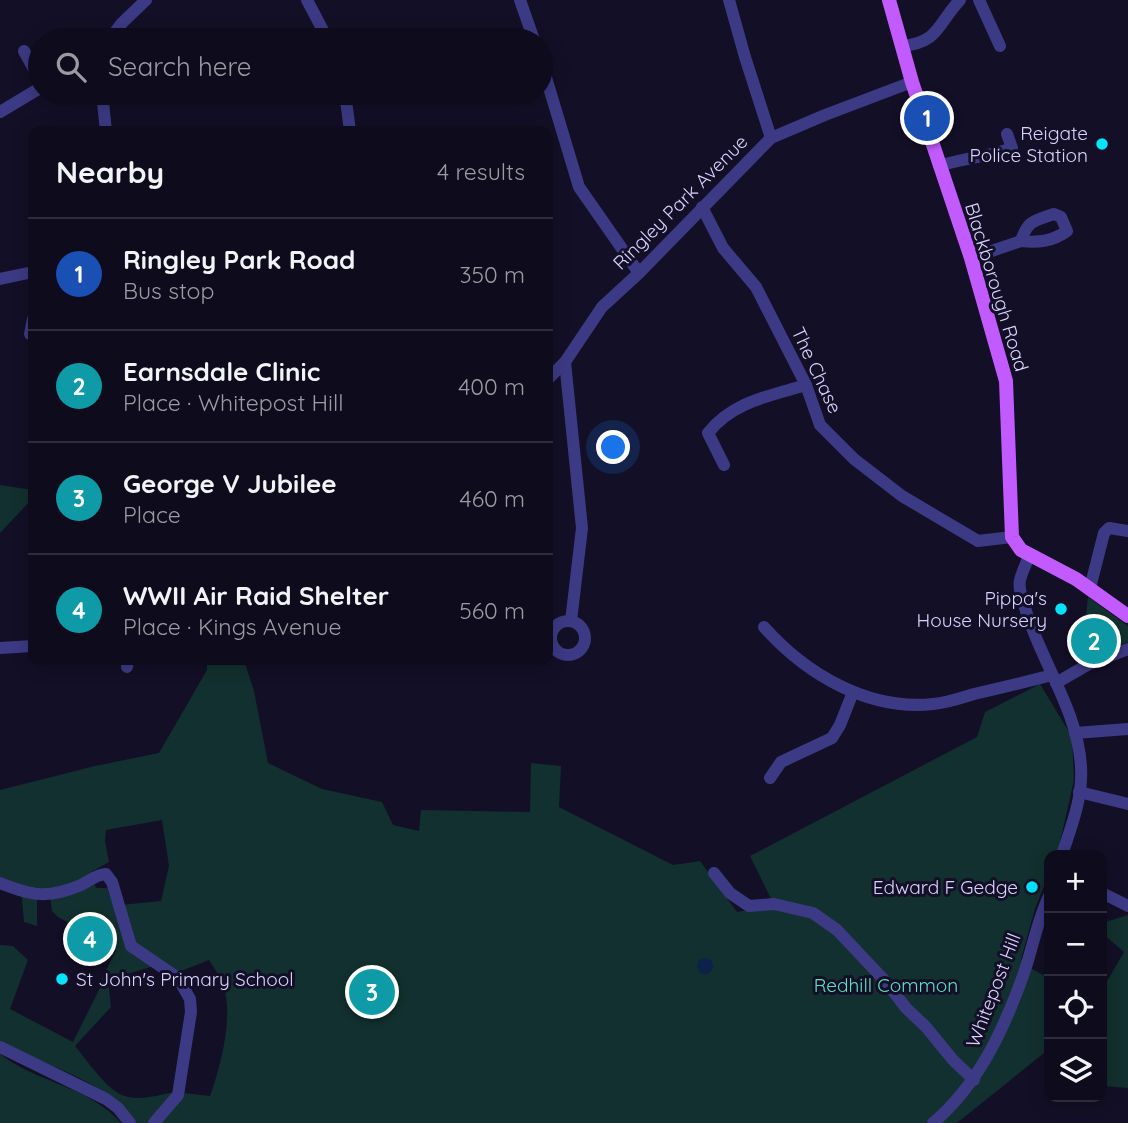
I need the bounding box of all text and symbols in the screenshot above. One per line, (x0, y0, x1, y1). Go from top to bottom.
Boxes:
search box (28, 28, 553, 105)
icon: search (52, 48, 90, 86)
text: Search here (108, 50, 252, 83)
pin: 1 (904, 92, 950, 144)
place label: Reigate Police Station (970, 121, 1088, 167)
street label: Ringley Park Avenue (608, 130, 752, 274)
marker: Reigate Police Station (1094, 136, 1110, 152)
text: Nearby (56, 153, 164, 191)
text: 4 results (437, 157, 525, 186)
street label: Blackborough Road (960, 200, 1034, 374)
text: Ringley Park Road (123, 243, 355, 276)
text: 1 (75, 260, 83, 289)
text: 350 m (459, 260, 525, 289)
text: Bus stop (123, 276, 214, 305)
street label: The Chase (787, 323, 847, 417)
text: Earnsdale Clinic (123, 355, 320, 388)
text: 2 (72, 372, 86, 401)
text: 400 m (458, 372, 525, 401)
text: Place · Whitepost Hill (123, 388, 344, 417)
your location (596, 430, 630, 464)
text: George V Jubilee (123, 467, 337, 500)
text: 3 (73, 484, 85, 513)
text: 460 m (460, 484, 525, 513)
text: Place (123, 500, 181, 529)
text: WWII Air Raid Shelter (123, 579, 389, 612)
place label: Pippa's House Nursery (916, 586, 1047, 632)
text: 4 (72, 596, 86, 625)
text: 560 m (459, 596, 525, 625)
marker: Pippa's House Nursery (1053, 601, 1069, 617)
text: Place · Kings Avenue (123, 612, 341, 641)
pin: 2 (1071, 615, 1117, 667)
map controls (1044, 850, 1107, 1102)
button: + (1044, 850, 1107, 913)
place label: Edward F Gedge (873, 875, 1018, 899)
marker: Edward F Gedge (1024, 879, 1040, 895)
pin: 4 (67, 913, 113, 965)
button: − (1044, 913, 1107, 976)
street label: Whitepost Hill (960, 930, 1026, 1050)
pin: 3 (349, 966, 395, 1018)
place label: St John's Primary School (76, 967, 294, 991)
marker: St John's Primary School (54, 971, 70, 987)
park label: Redhill Common (814, 973, 958, 997)
button: locate (1044, 976, 1107, 1039)
button: layers (1044, 1039, 1107, 1102)

